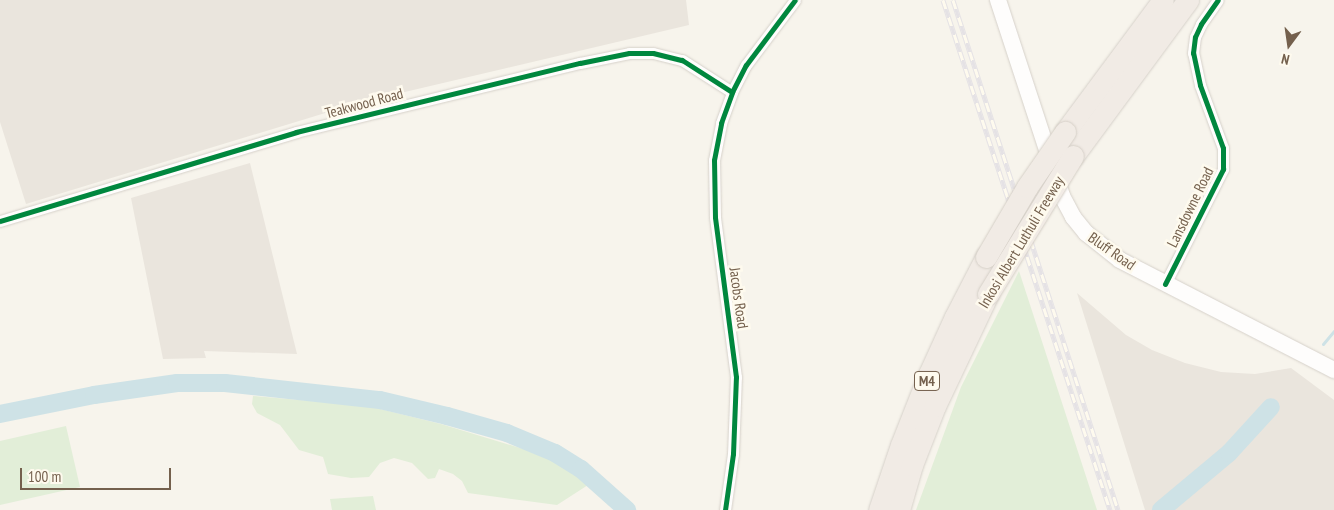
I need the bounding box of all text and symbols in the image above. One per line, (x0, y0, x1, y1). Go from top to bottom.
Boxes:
north arrow (1264, 20, 1314, 70)
text: N (1280, 50, 1291, 69)
street label: Teakwood Road (323, 84, 405, 122)
street label: Lansdowne Road (1163, 164, 1217, 250)
street label: Inkosi Albert Luthuli Freeway (974, 172, 1068, 312)
street label: Bluff Road (1085, 228, 1139, 274)
street label: Jacobs Road (726, 266, 752, 330)
road number: M4 (913, 370, 941, 392)
scale bar (22, 458, 174, 490)
text: 100 m (28, 467, 61, 486)

